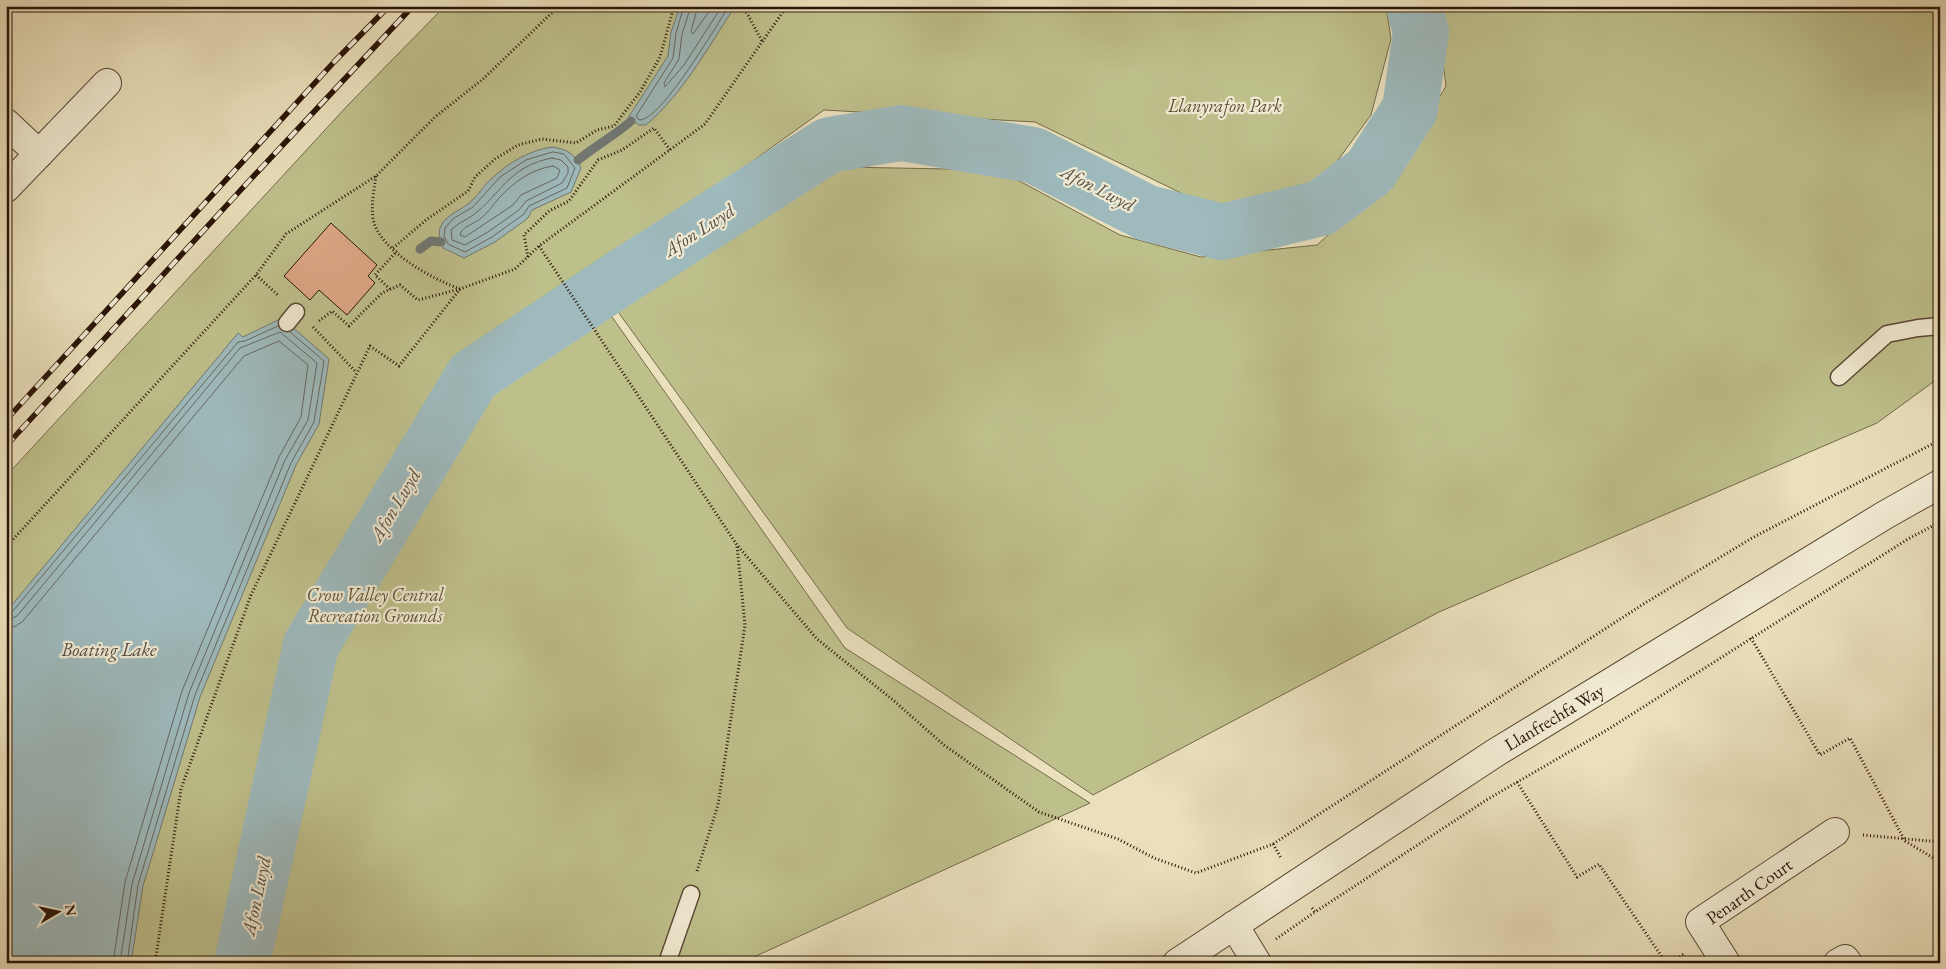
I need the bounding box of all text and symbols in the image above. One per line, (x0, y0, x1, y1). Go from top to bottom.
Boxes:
park label: Llanyrafon Park (1167, 94, 1282, 118)
water label: Afon Lwyd (1055, 158, 1140, 217)
water label: Afon Lwyd (657, 198, 740, 263)
water label: Afon Lwyd (363, 464, 426, 547)
park label: Crow Valley Central Recreation Grounds (306, 583, 444, 627)
water label: Boating Lake (60, 637, 157, 662)
street label: Llanfrechfa Way (1500, 678, 1608, 756)
street label: Penarth Court (1701, 853, 1797, 929)
water label: Afon Lwyd (235, 854, 277, 940)
north arrow (32, 886, 82, 936)
text: N (61, 903, 81, 918)

